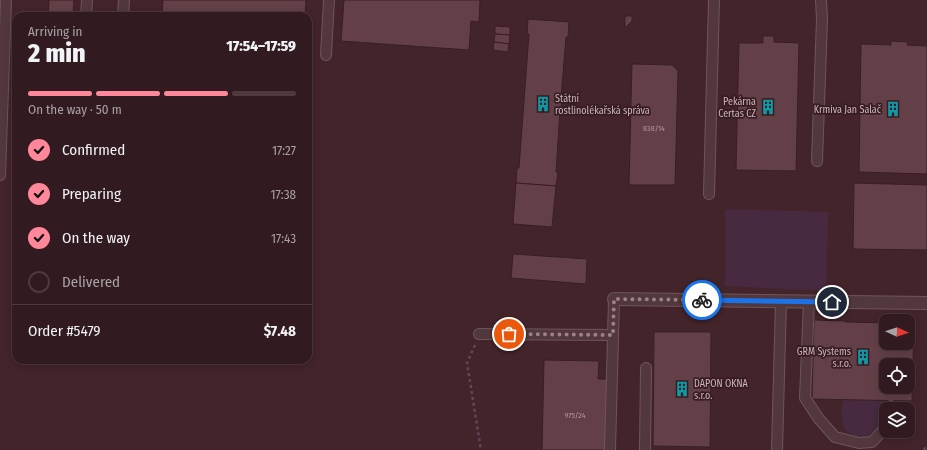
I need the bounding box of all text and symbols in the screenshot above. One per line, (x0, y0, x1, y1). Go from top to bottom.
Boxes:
text: Arriving in (28, 24, 82, 39)
text: 17:54–17:59 (226, 37, 296, 55)
text: 2 min (28, 38, 86, 69)
place label: Státní rostlinolékařská správa (555, 92, 650, 117)
building icon: Státní rostlinolékařská správa (534, 95, 552, 113)
place label: Pekárna Certas CZ (718, 96, 756, 120)
building icon: Pekárna Certas CZ (759, 98, 777, 116)
building icon: Krmiva Jan Salač (884, 100, 902, 118)
text: On the way · 50 m (28, 102, 122, 117)
place label: Krmiva Jan Salač (814, 104, 882, 116)
house number: 838/14 (643, 124, 665, 133)
icon: check (28, 139, 50, 161)
text: Confirmed (62, 141, 125, 159)
text: 17:27 (272, 143, 296, 158)
icon: check (28, 183, 50, 205)
text: Preparing (62, 185, 121, 203)
text: 17:38 (270, 187, 296, 202)
icon: check (28, 227, 50, 249)
text: On the way (62, 229, 130, 247)
text: 17:43 (271, 231, 296, 246)
text: Delivered (62, 273, 120, 291)
courier (682, 280, 722, 320)
pin (815, 285, 849, 319)
icon: bike (691, 289, 713, 311)
icon: home (821, 291, 843, 313)
north arrow (879, 314, 915, 350)
map controls (879, 314, 915, 438)
pin (492, 317, 526, 351)
text: Order #5479 (28, 322, 101, 340)
text: $7.48 (264, 322, 296, 340)
icon: bag (498, 323, 520, 345)
place label: GRM Systems s.r.o. (797, 346, 851, 370)
building icon: GRM Systems s.r.o. (854, 348, 872, 366)
button: locate (879, 358, 915, 394)
place label: DAPON OKNA s.r.o. (694, 378, 749, 402)
building icon: DAPON OKNA s.r.o. (673, 380, 691, 398)
button: layers (879, 402, 915, 438)
house number: 975/24 (564, 411, 586, 420)

